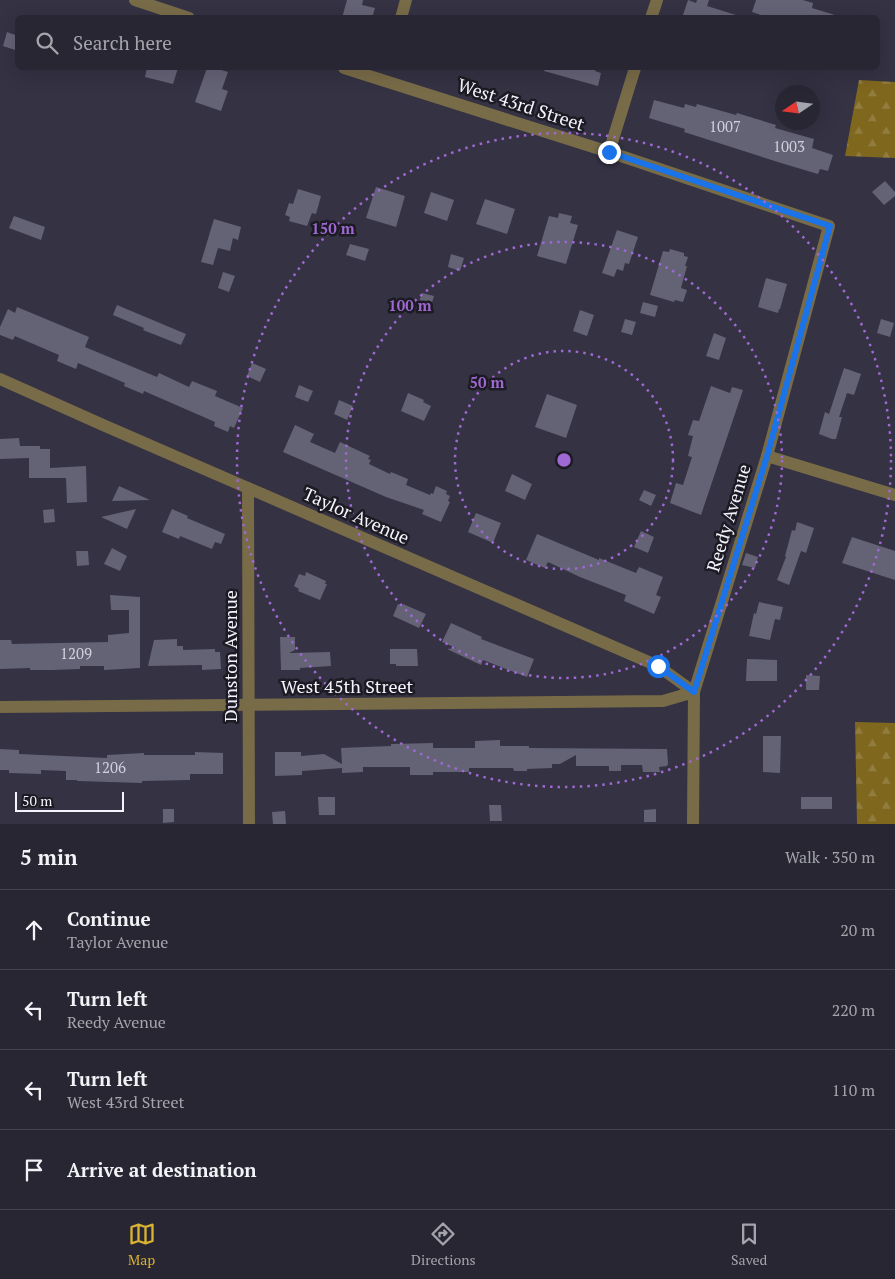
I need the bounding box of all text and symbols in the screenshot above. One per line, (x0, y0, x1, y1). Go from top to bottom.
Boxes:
search box (15, 15, 880, 70)
icon: search (33, 29, 61, 57)
text: Search here (73, 30, 172, 55)
street label: West 43rd Street (455, 72, 588, 136)
north arrow (775, 85, 820, 130)
house number: 1007 (709, 116, 741, 136)
house number: 1003 (773, 136, 805, 156)
route end (598, 141, 621, 164)
text: 150 m (311, 218, 355, 238)
text: 100 m (388, 295, 432, 315)
text: 50 m (470, 372, 505, 392)
centre of rings (555, 451, 573, 469)
street label: Reedy Avenue (700, 461, 756, 574)
street label: Taylor Avenue (299, 481, 413, 549)
street label: Dunston Avenue (218, 590, 242, 722)
house number: 1209 (60, 643, 92, 663)
route start (647, 655, 670, 678)
street label: West 45th Street (281, 674, 414, 698)
house number: 1206 (94, 757, 126, 777)
scale bar (15, 789, 124, 812)
text: 50 m (22, 791, 52, 810)
text: 5 min (20, 843, 77, 871)
text: Walk · 350 m (785, 846, 875, 868)
text: Continue (67, 906, 151, 931)
icon: ahead (20, 916, 48, 944)
text: 20 m (840, 919, 875, 941)
text: Taylor Avenue (67, 931, 168, 953)
text: Turn left (67, 986, 148, 1011)
icon: left (20, 996, 48, 1024)
text: 220 m (832, 999, 875, 1021)
text: Reedy Avenue (67, 1011, 166, 1033)
text: Turn left (67, 1066, 148, 1091)
icon: left (20, 1076, 48, 1104)
text: 110 m (832, 1079, 875, 1101)
text: West 43rd Street (67, 1091, 184, 1113)
icon: arrive (20, 1156, 48, 1184)
text: Arrive at destination (67, 1157, 256, 1182)
tab: Map (128, 1220, 156, 1269)
tab: Directions (411, 1220, 476, 1269)
tab: Saved (731, 1220, 767, 1269)

